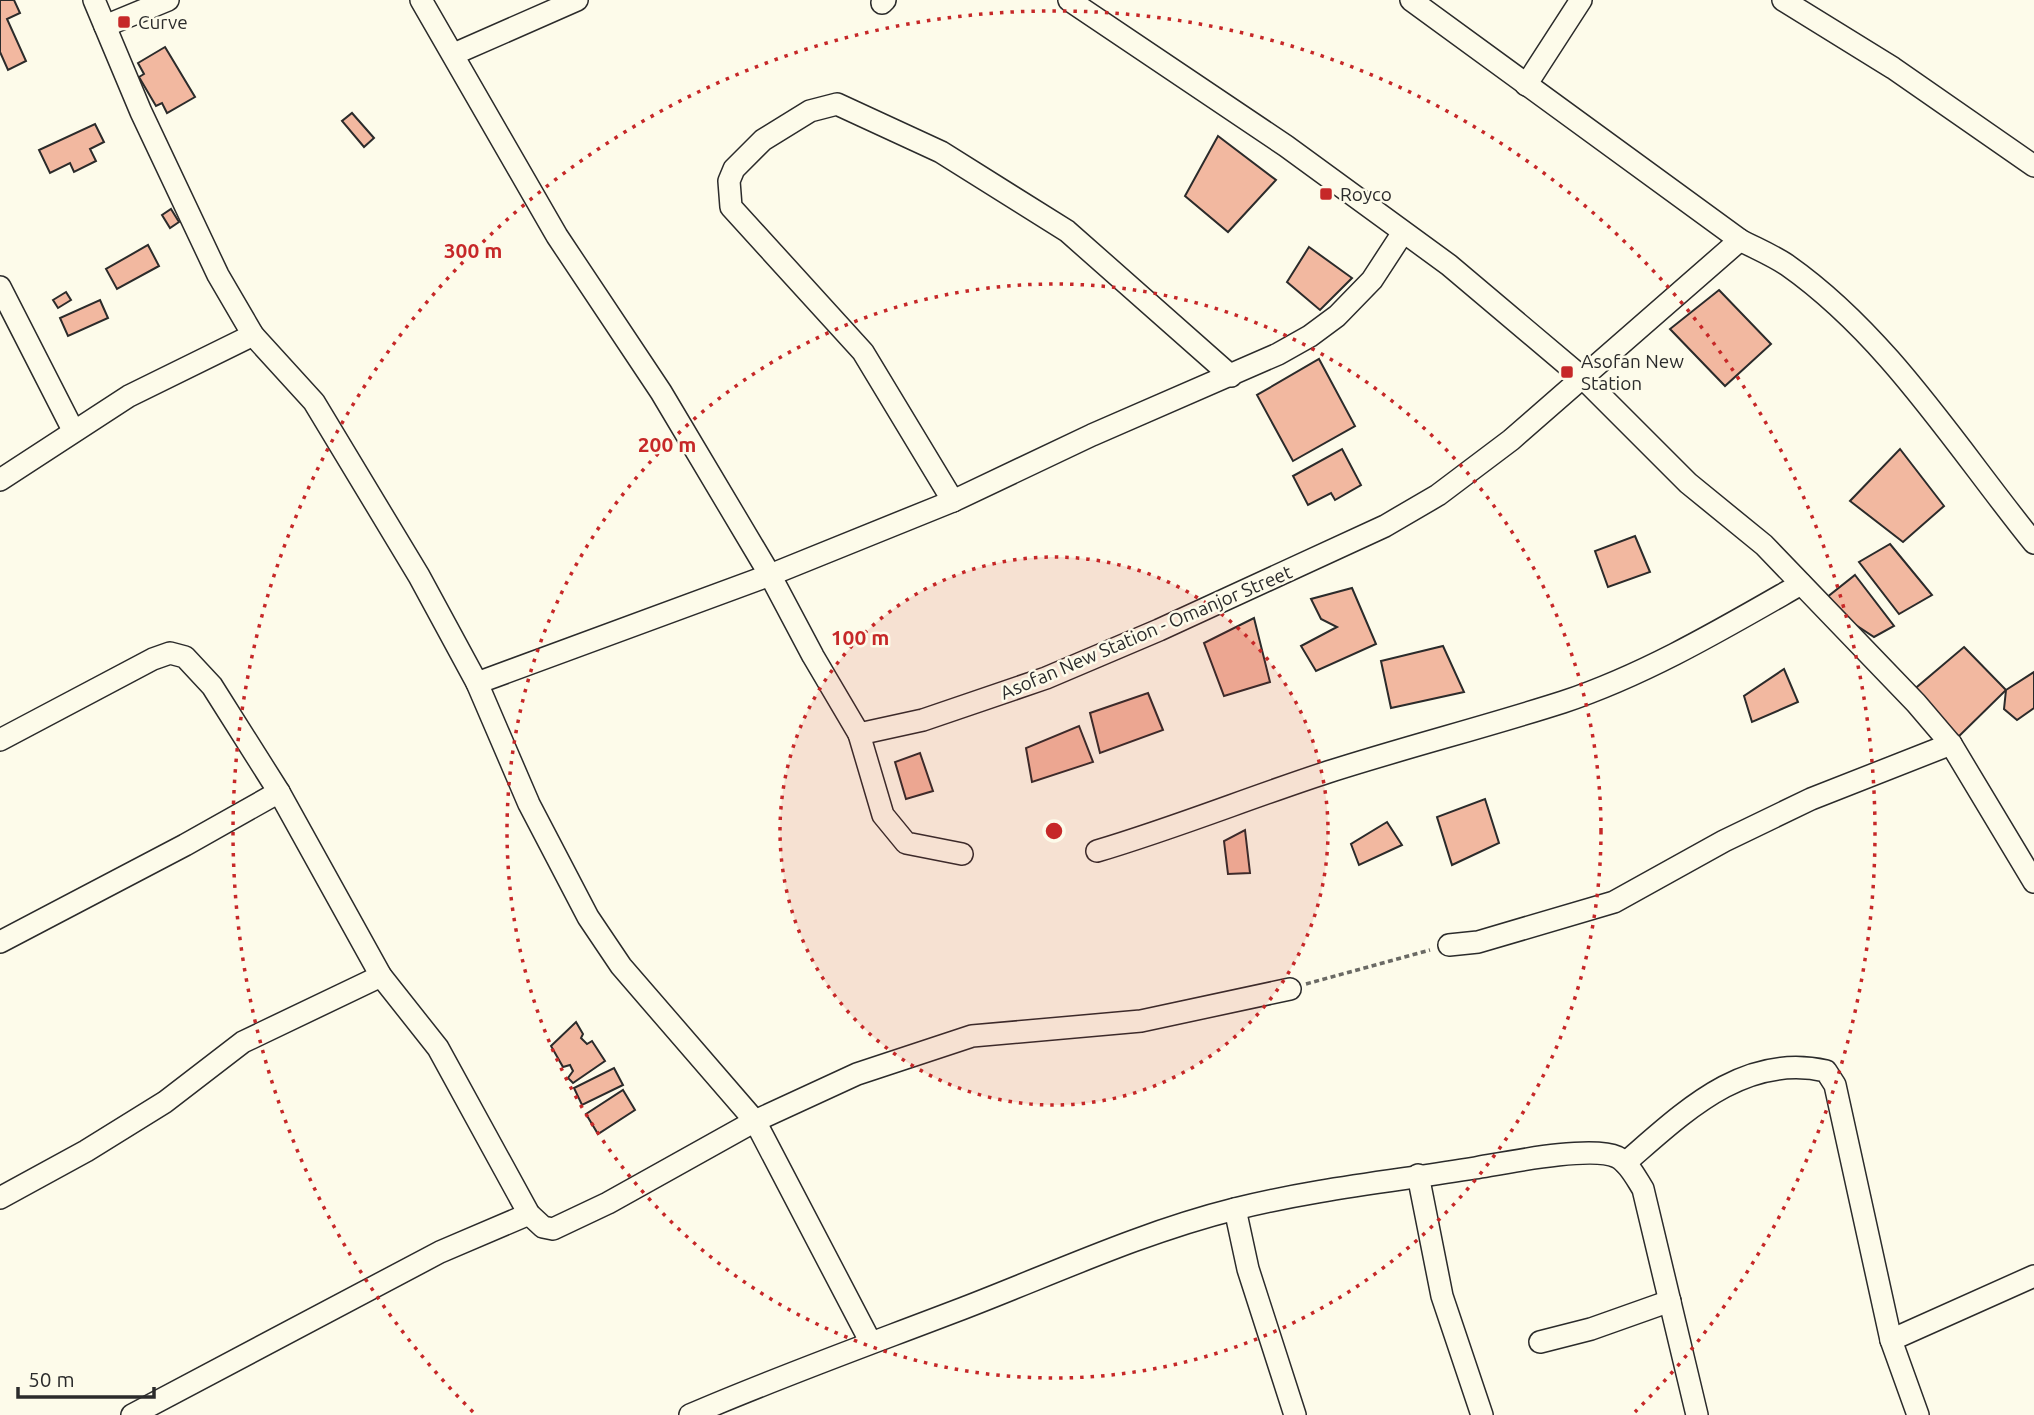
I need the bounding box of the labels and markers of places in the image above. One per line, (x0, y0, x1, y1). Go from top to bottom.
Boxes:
place label: Curve (138, 11, 188, 33)
marker: Curve (116, 14, 132, 30)
place label: Royco (1340, 183, 1392, 205)
marker: Royco (1318, 186, 1334, 202)
place label: Asofan New Station (1581, 350, 1684, 394)
marker: Asofan New Station (1559, 364, 1575, 380)
centre of rings (1042, 819, 1066, 843)

